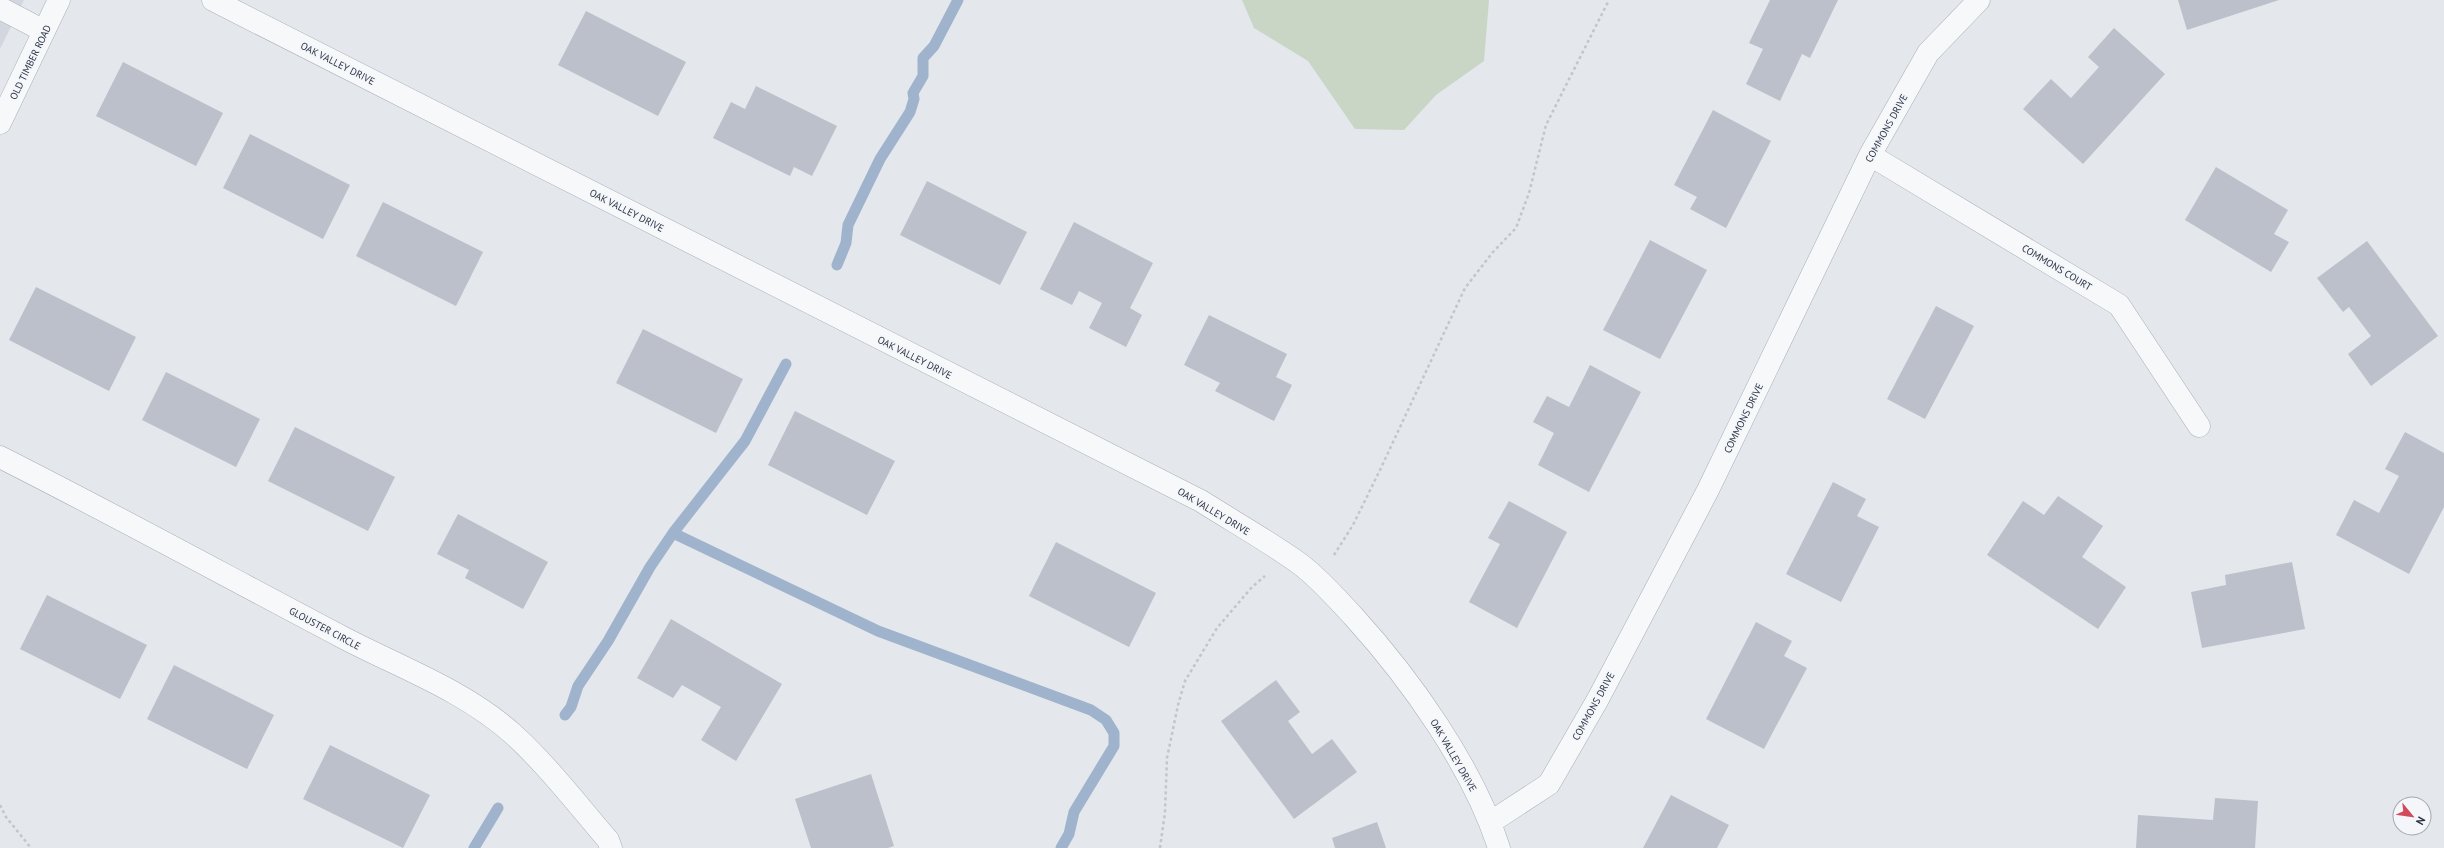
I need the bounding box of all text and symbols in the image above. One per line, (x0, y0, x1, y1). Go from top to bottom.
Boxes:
street label: OLD TIMBER ROAD (7, 23, 54, 102)
street label: OAK VALLEY DRIVE (298, 39, 377, 88)
street label: COMMONS DRIVE (1862, 92, 1911, 165)
street label: OAK VALLEY DRIVE (587, 186, 666, 235)
street label: COMMONS COURT (2019, 241, 2094, 294)
street label: OAK VALLEY DRIVE (875, 333, 954, 382)
street label: COMMONS DRIVE (1721, 381, 1766, 455)
street label: OAK VALLEY DRIVE (1175, 485, 1252, 538)
street label: GLOUSTER CIRCLE (287, 604, 363, 653)
street label: COMMONS DRIVE (1569, 670, 1618, 743)
street label: OAK VALLEY DRIVE (1427, 717, 1480, 794)
north arrow (2392, 796, 2432, 836)
text: N (2413, 814, 2429, 827)

